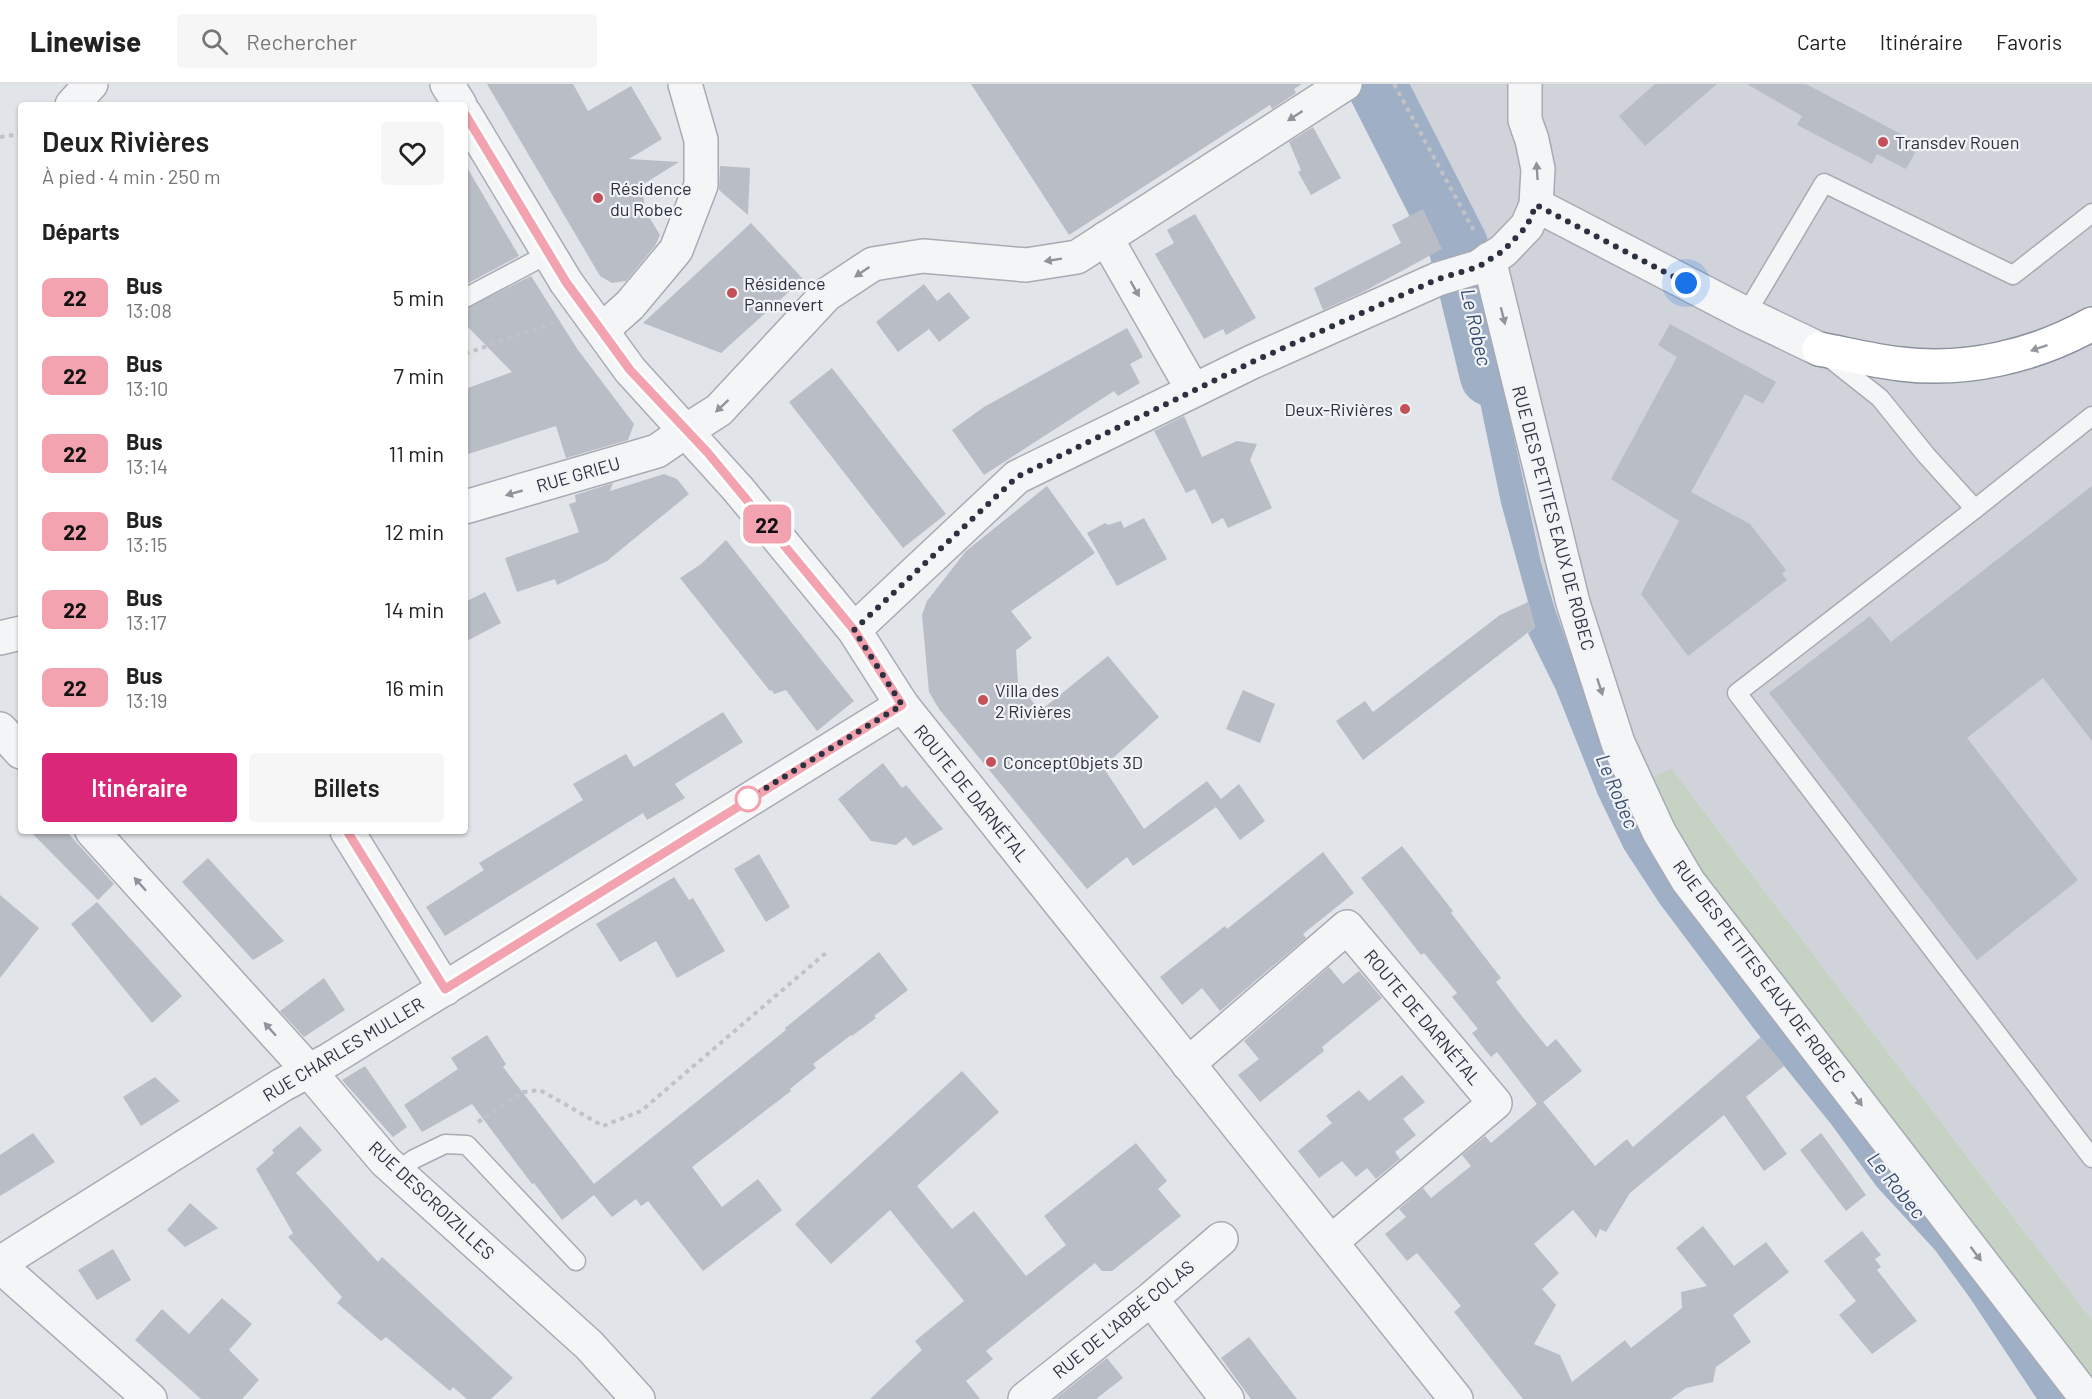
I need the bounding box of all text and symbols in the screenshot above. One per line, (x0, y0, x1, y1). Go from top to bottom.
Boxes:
search box (177, 14, 597, 68)
text: Linewise (30, 24, 141, 58)
icon: search (198, 25, 231, 58)
text: Rechercher (246, 28, 357, 54)
text: Carte (1797, 29, 1847, 54)
text: Itinéraire (1880, 29, 1963, 54)
text: Favoris (1996, 29, 2062, 54)
one-way arrow (1287, 110, 1304, 121)
button: heart (381, 122, 444, 185)
text: Deux Rivières (42, 124, 209, 158)
place label: Transdev Rouen (1895, 131, 2019, 153)
marker: Transdev Rouen (1876, 135, 1890, 149)
one-way arrow (1532, 161, 1541, 180)
text: À pied · 4 min · 250 m (42, 164, 221, 188)
place label: Résidence du Robec (610, 177, 692, 220)
marker: Résidence du Robec (591, 191, 605, 205)
text: Départs (42, 218, 120, 244)
one-way arrow (1043, 256, 1062, 265)
one-way arrow (854, 266, 870, 278)
your location (1671, 268, 1701, 298)
text: Bus (126, 272, 163, 298)
place label: Résidence Pannevert (744, 272, 826, 315)
one-way arrow (1130, 281, 1140, 298)
text: 5 min (393, 284, 444, 310)
text: 22 (63, 285, 87, 310)
marker: Résidence Pannevert (725, 286, 739, 300)
water label: Le Robec (1456, 286, 1498, 368)
text: 13:08 (126, 298, 172, 322)
one-way arrow (1499, 307, 1509, 325)
one-way arrow (2030, 344, 2048, 353)
text: Bus (126, 350, 163, 376)
text: 7 min (394, 362, 444, 388)
text: 22 (63, 363, 87, 388)
text: 13:10 (126, 376, 168, 400)
street label: RUE DES PETITES EAUX DE ROBEC (1508, 383, 1600, 653)
place label: Deux-Rivières (1284, 398, 1393, 420)
one-way arrow (714, 399, 729, 413)
marker: Deux-Rivières (1398, 402, 1412, 416)
text: Bus (126, 428, 163, 454)
text: 11 min (388, 440, 444, 466)
text: 22 (63, 441, 87, 466)
street label: RUE GRIEU (533, 452, 623, 496)
text: 13:14 (126, 454, 168, 478)
one-way arrow (505, 489, 523, 498)
line badge: 22 (740, 504, 794, 544)
text: Bus (126, 506, 163, 532)
text: 22 (755, 512, 779, 537)
text: 12 min (384, 518, 444, 544)
text: 22 (63, 519, 87, 544)
text: 13:15 (126, 532, 167, 556)
text: Bus (126, 584, 163, 610)
text: 14 min (384, 596, 444, 622)
text: 22 (63, 597, 87, 622)
text: 13:17 (126, 610, 167, 634)
text: Bus (126, 662, 163, 688)
text: 16 min (385, 674, 444, 700)
text: 22 (63, 675, 87, 700)
one-way arrow (1596, 678, 1605, 696)
place label: Villa des 2 Rivières (995, 679, 1071, 722)
text: 13:19 (126, 688, 168, 712)
marker: Villa des 2 Rivières (976, 693, 990, 707)
street label: ROUTE DE DARNÉTAL (910, 720, 1034, 866)
water label: Le Robec (1592, 750, 1644, 832)
place label: ConceptObjets 3D (1003, 751, 1143, 773)
button: Itinéraire (42, 753, 237, 822)
button: Billets (249, 753, 444, 822)
marker: ConceptObjets 3D (984, 755, 998, 769)
unlabelled marker (735, 786, 761, 812)
street label: RUE DES PETITES EAUX DE ROBEC (1669, 855, 1851, 1087)
one-way arrow (134, 877, 147, 892)
street label: ROUTE DE DARNÉTAL (1360, 945, 1486, 1089)
street label: RUE CHARLES MULLER (258, 992, 428, 1106)
one-way arrow (264, 1022, 277, 1037)
one-way arrow (1851, 1090, 1863, 1106)
street label: RUE DESCROIZILLES (365, 1136, 499, 1264)
water label: Le Robec (1863, 1147, 1931, 1223)
one-way arrow (1969, 1246, 1981, 1261)
street label: RUE DE L'ABBÉ COLAS (1048, 1255, 1198, 1383)

